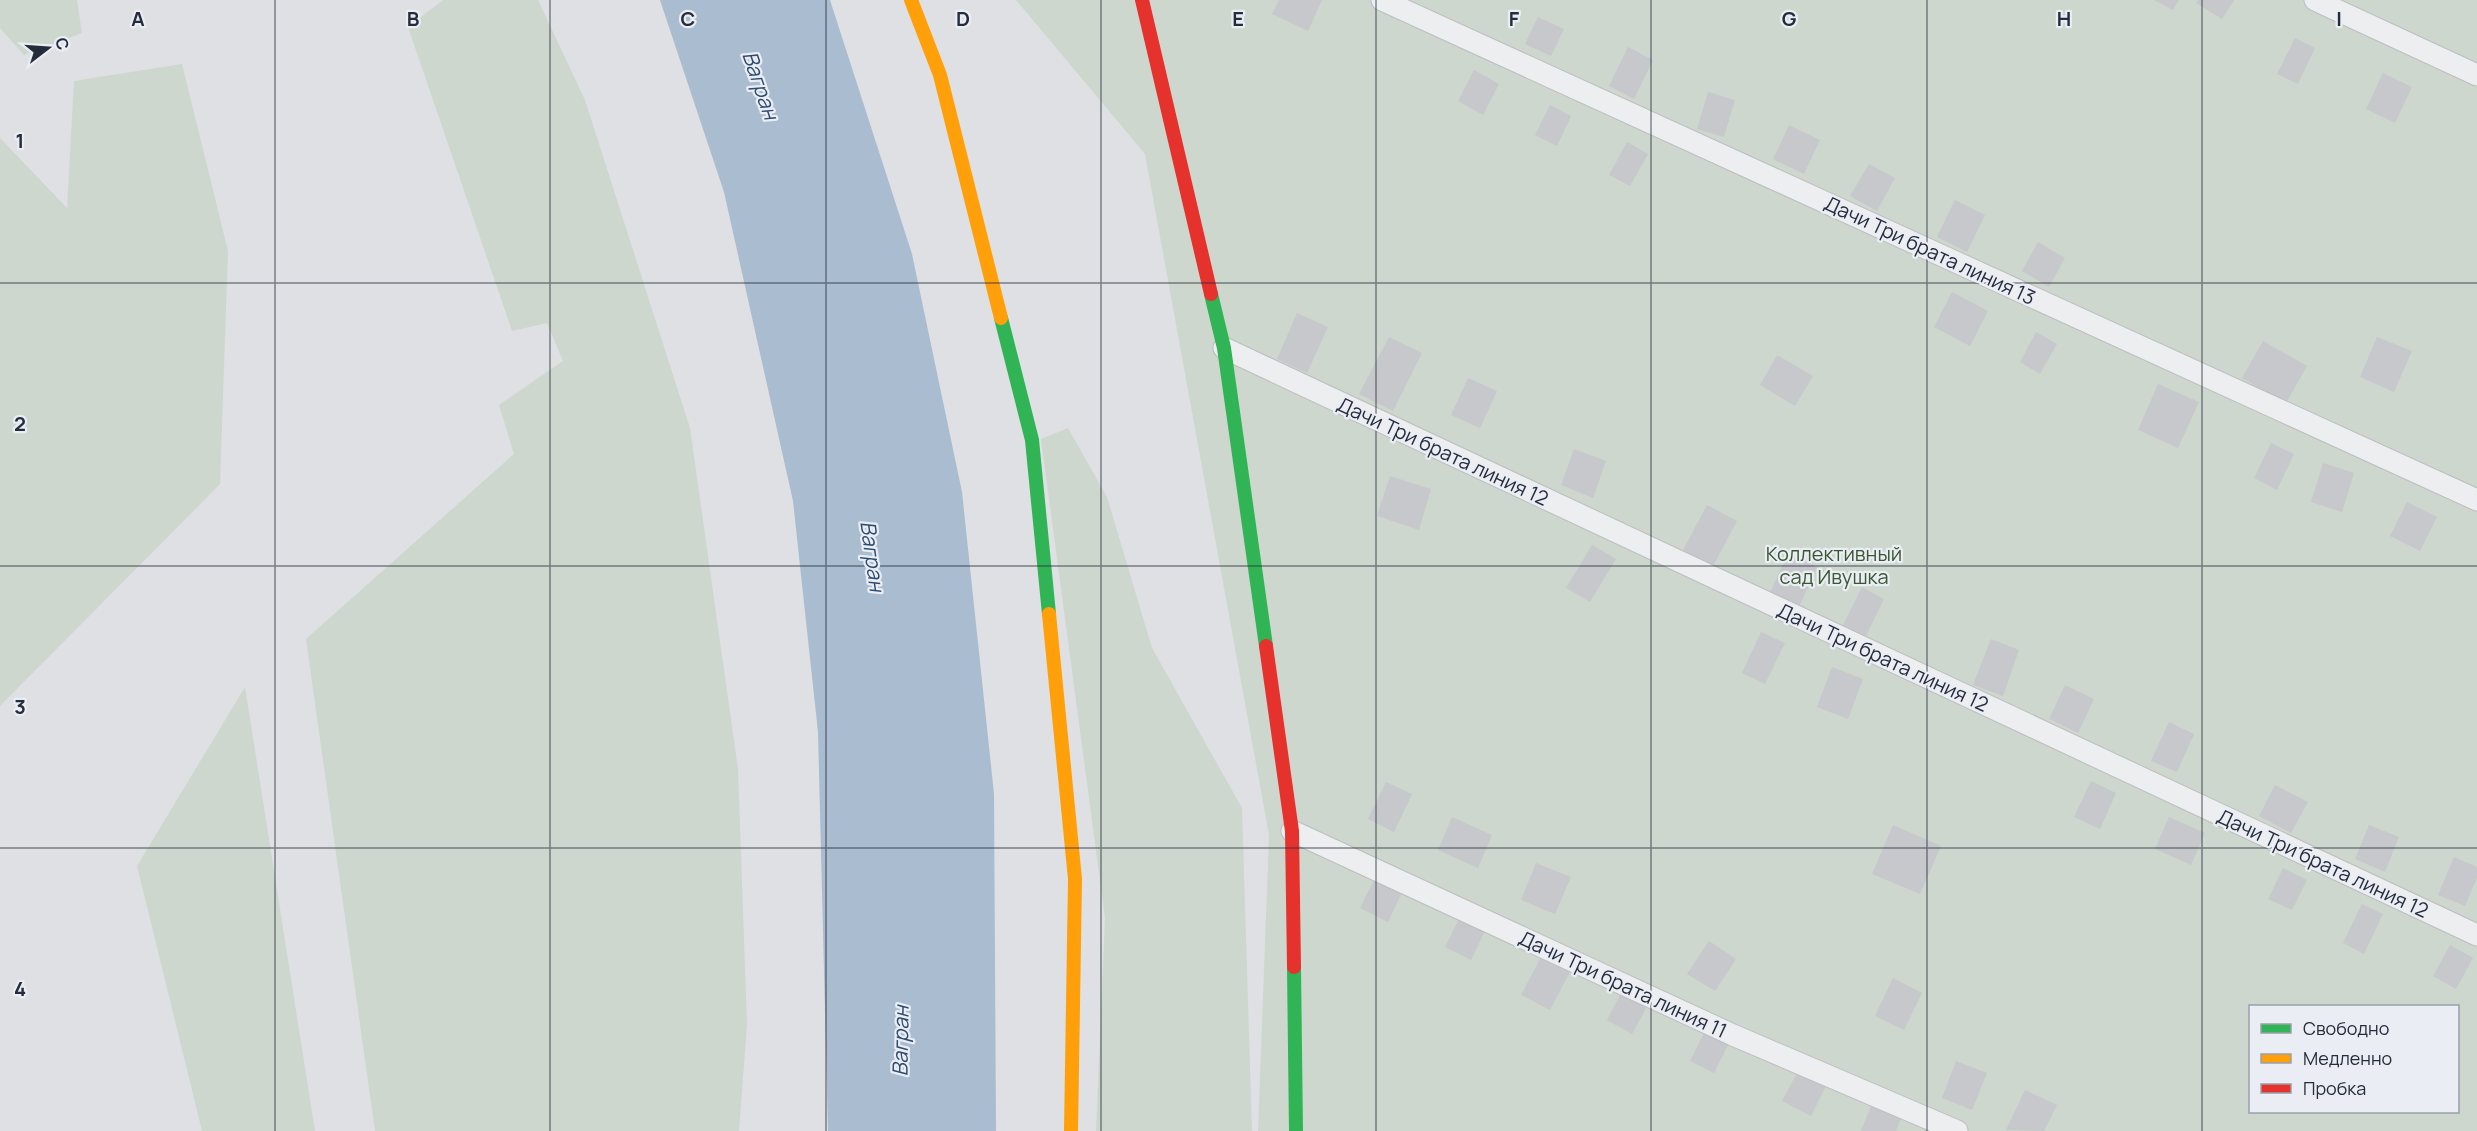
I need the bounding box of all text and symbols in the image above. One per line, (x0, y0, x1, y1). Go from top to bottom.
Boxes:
text: A (131, 5, 145, 32)
text: B (407, 5, 420, 32)
text: C (681, 5, 695, 32)
text: D (956, 5, 970, 32)
text: E (1232, 5, 1244, 32)
text: F (1509, 5, 1520, 32)
text: G (1782, 5, 1797, 32)
text: H (2057, 5, 2071, 32)
text: I (2336, 5, 2342, 32)
north arrow (18, 18, 78, 78)
text: С (50, 35, 75, 53)
water label: Вагран (736, 47, 786, 125)
text: 1 (16, 127, 24, 154)
street label: Дачи Три брата линия 13 (1820, 189, 2040, 311)
street label: Дачи Три брата линия 12 (1333, 390, 1553, 512)
text: 2 (14, 410, 26, 437)
water label: Вагран (854, 519, 892, 595)
park label: Коллективный сад Ивушка (1766, 540, 1902, 590)
street label: Дачи Три брата линия 12 (1773, 596, 1993, 718)
text: 3 (14, 693, 26, 720)
street label: Дачи Три брата линия 12 (2213, 802, 2433, 924)
street label: Дачи Три брата линия 11 (1515, 924, 1731, 1044)
text: 4 (14, 975, 26, 1002)
water label: Вагран (885, 1004, 915, 1077)
legend (2249, 1005, 2459, 1113)
text: Свободно (2303, 1016, 2389, 1040)
text: Медленно (2303, 1046, 2392, 1070)
text: Пробка (2303, 1076, 2366, 1100)

